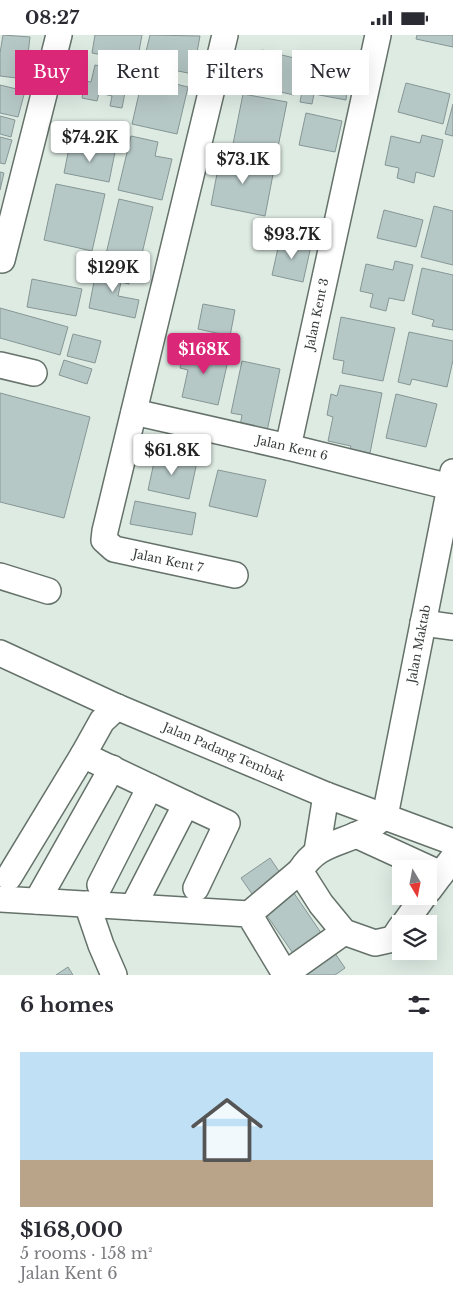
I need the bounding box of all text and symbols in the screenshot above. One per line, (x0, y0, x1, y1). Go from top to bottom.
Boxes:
text: 08:27 (25, 6, 79, 29)
chip: Buy (15, 50, 88, 95)
chip: Rent (98, 50, 178, 95)
chip: Filters (188, 50, 282, 95)
chip: New (292, 50, 369, 95)
pin: $74.2K (49, 121, 131, 163)
text: $74.2K (62, 127, 118, 147)
pin: $73.1K (202, 143, 284, 185)
text: $73.1K (216, 149, 270, 169)
pin: $93.7K (251, 217, 333, 260)
text: $93.7K (264, 224, 320, 244)
pin: $129K (78, 251, 148, 293)
text: $129K (87, 257, 139, 277)
street label: Jalan Kent 3 (301, 277, 331, 353)
pin: $168K (169, 333, 239, 375)
text: $168K (178, 339, 230, 359)
street label: Jalan Kent 6 (253, 432, 330, 463)
pin: $61.8K (131, 433, 213, 476)
text: $61.8K (144, 440, 200, 460)
street label: Jalan Kent 7 (130, 545, 206, 575)
street label: Jalan Maktab (403, 603, 433, 686)
street label: Jalan Padang Tembak (159, 718, 288, 784)
north arrow (392, 860, 438, 905)
map controls (392, 860, 437, 960)
button: layers (392, 915, 437, 960)
icon: filters (405, 991, 433, 1019)
text: 6 homes (20, 992, 114, 1018)
icon: home (182, 1085, 272, 1175)
text: $168,000 (20, 1217, 123, 1243)
text: 5 rooms · 158 m² (20, 1243, 152, 1263)
text: Jalan Kent 6 (20, 1263, 118, 1283)

